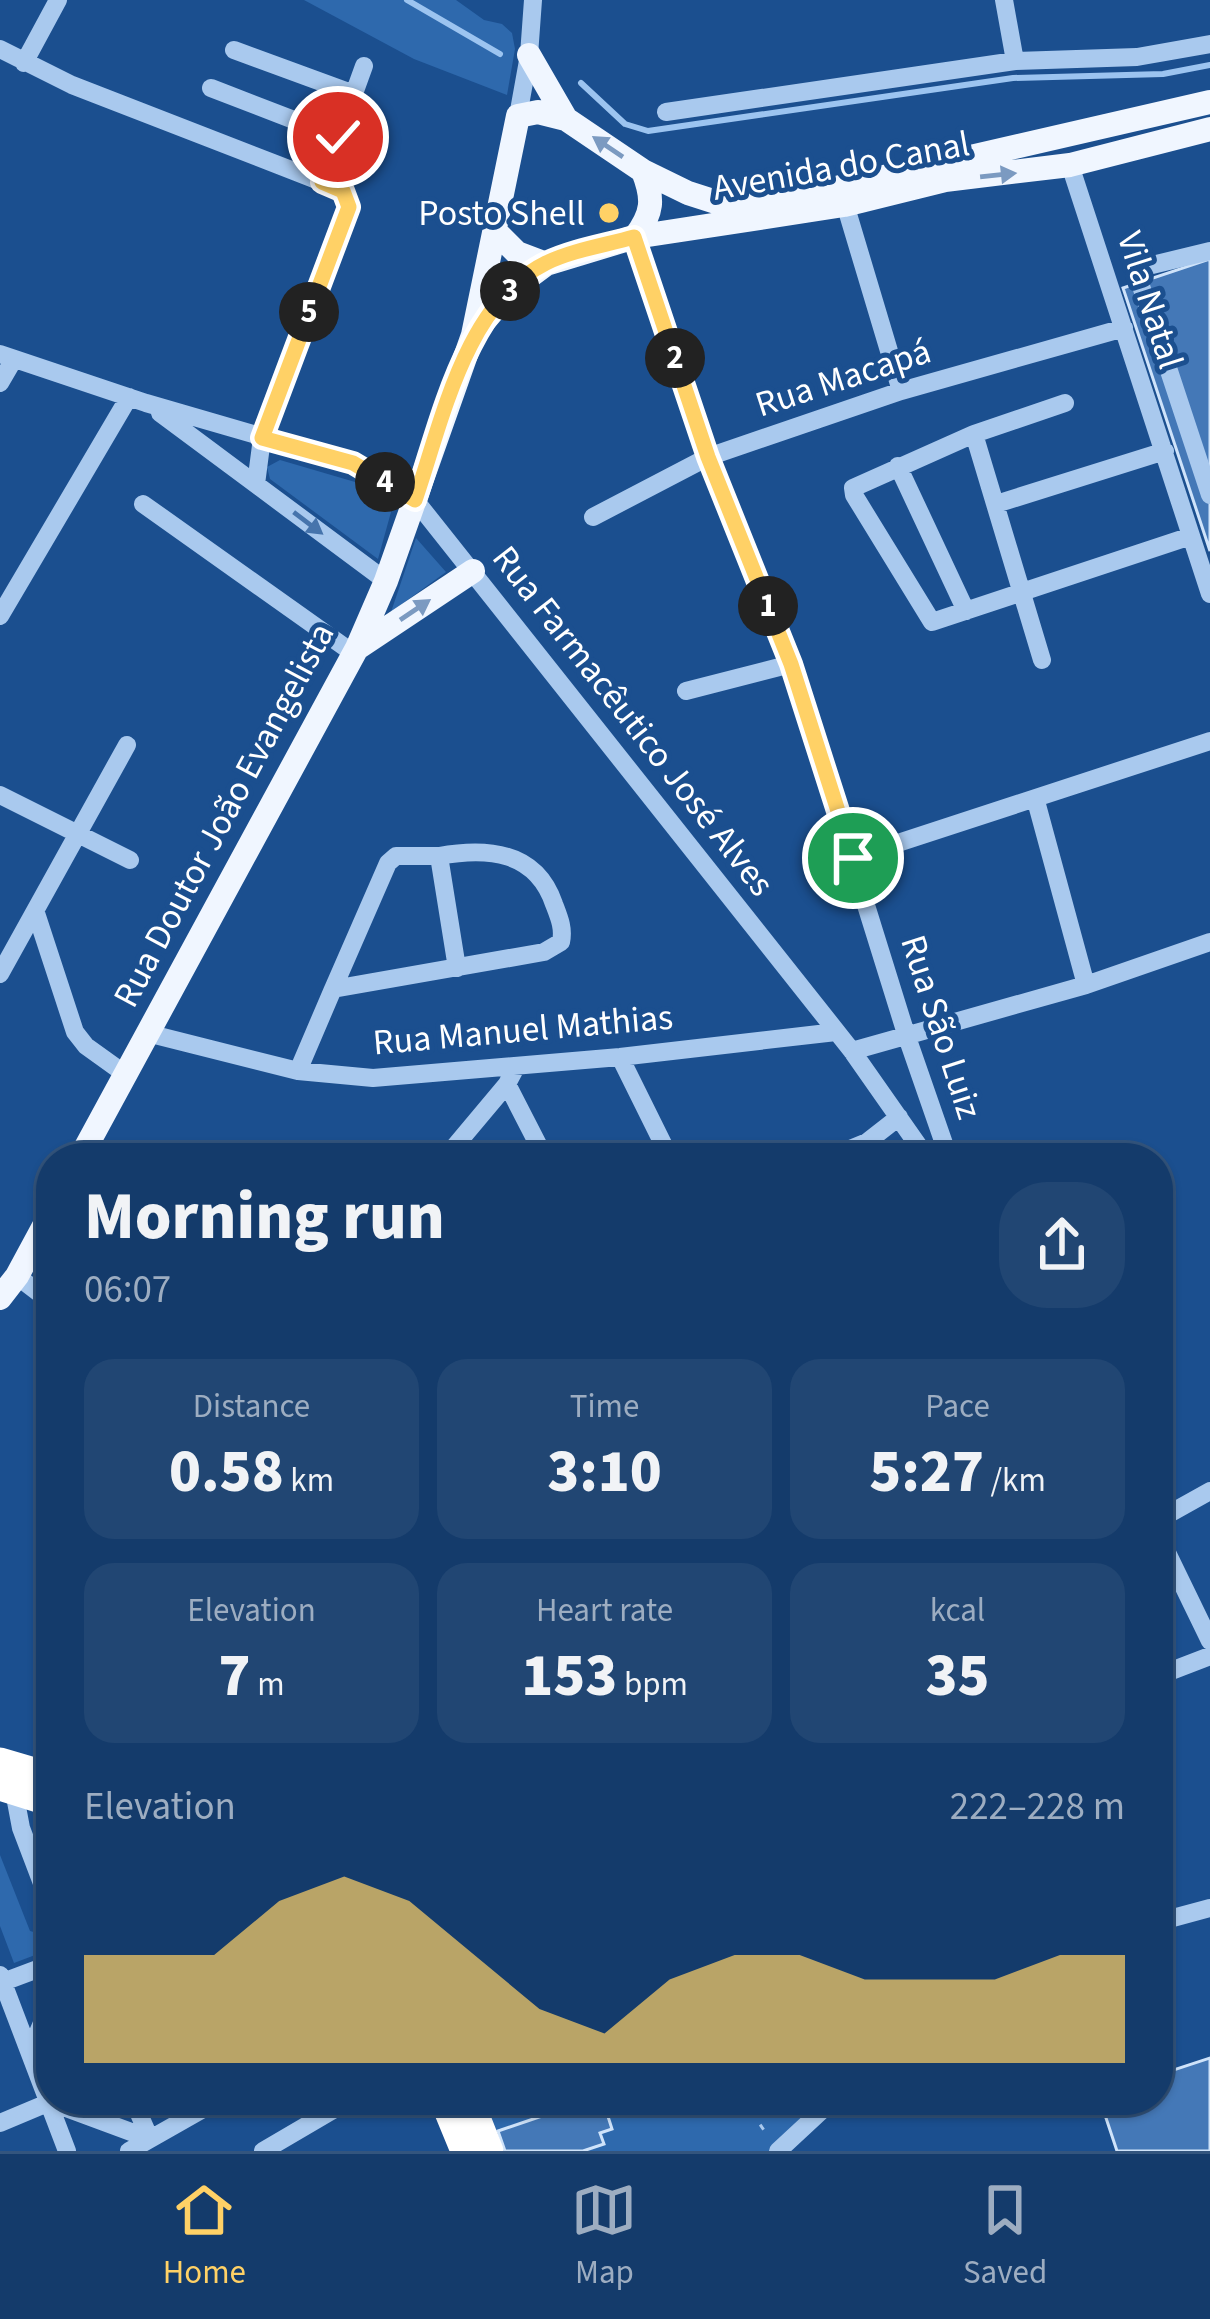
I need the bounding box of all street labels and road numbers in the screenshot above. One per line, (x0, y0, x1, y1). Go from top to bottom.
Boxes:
street label: Avenida do Canal (708, 118, 974, 214)
street label: Vila Natal (1104, 225, 1196, 375)
street label: Rua Macapá (749, 326, 937, 430)
street label: Rua Farmacêutico José Alves (480, 535, 786, 907)
street label: Rua Doutor João Evangelista (101, 614, 347, 1016)
street label: Rua São Luiz (887, 929, 995, 1125)
street label: Rua Manuel Mathias (371, 991, 675, 1069)

